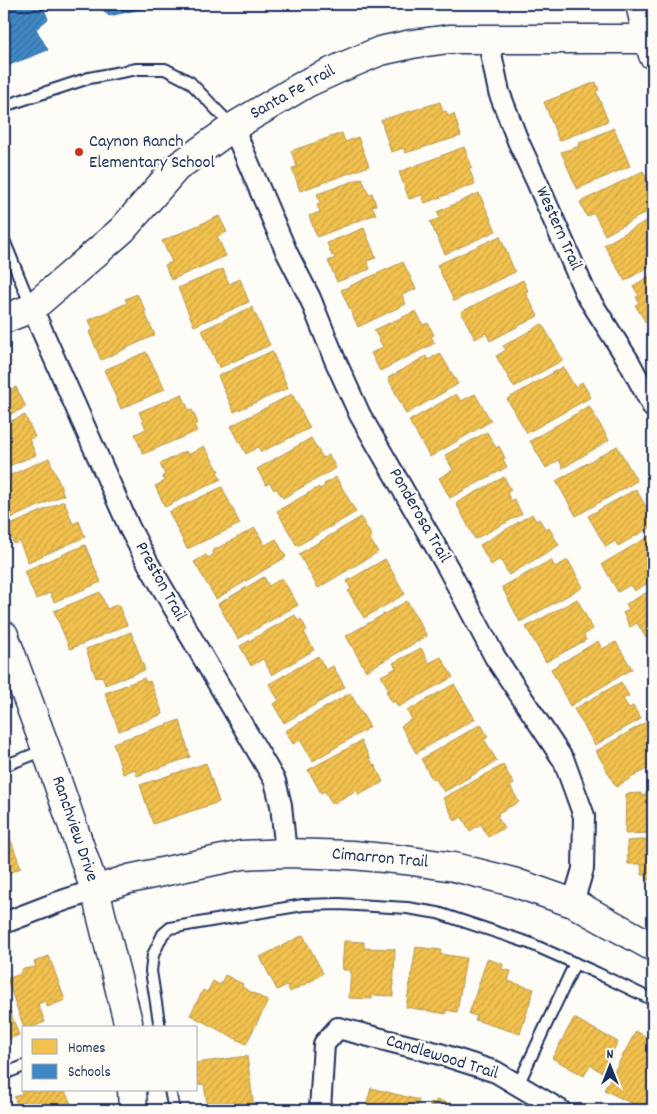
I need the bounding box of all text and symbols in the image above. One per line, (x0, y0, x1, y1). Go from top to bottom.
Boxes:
street label: Santa Fe Trail (246, 59, 341, 127)
place label: Caynon Ranch Elementary School (89, 130, 216, 176)
marker: Caynon Ranch Elementary School (73, 146, 85, 158)
street label: Western Trail (528, 183, 588, 276)
street label: Ponderosa Trail (382, 464, 457, 569)
street label: Preston Trail (128, 538, 192, 627)
street label: Ranchview Drive (44, 773, 104, 885)
street label: Cimarron Trail (331, 842, 430, 876)
legend (22, 1026, 198, 1092)
street label: Candlewood Trail (383, 1029, 502, 1087)
text: Homes (68, 1038, 106, 1060)
north arrow (584, 1042, 634, 1092)
text: N (607, 1045, 614, 1065)
text: Schools (68, 1062, 111, 1084)

